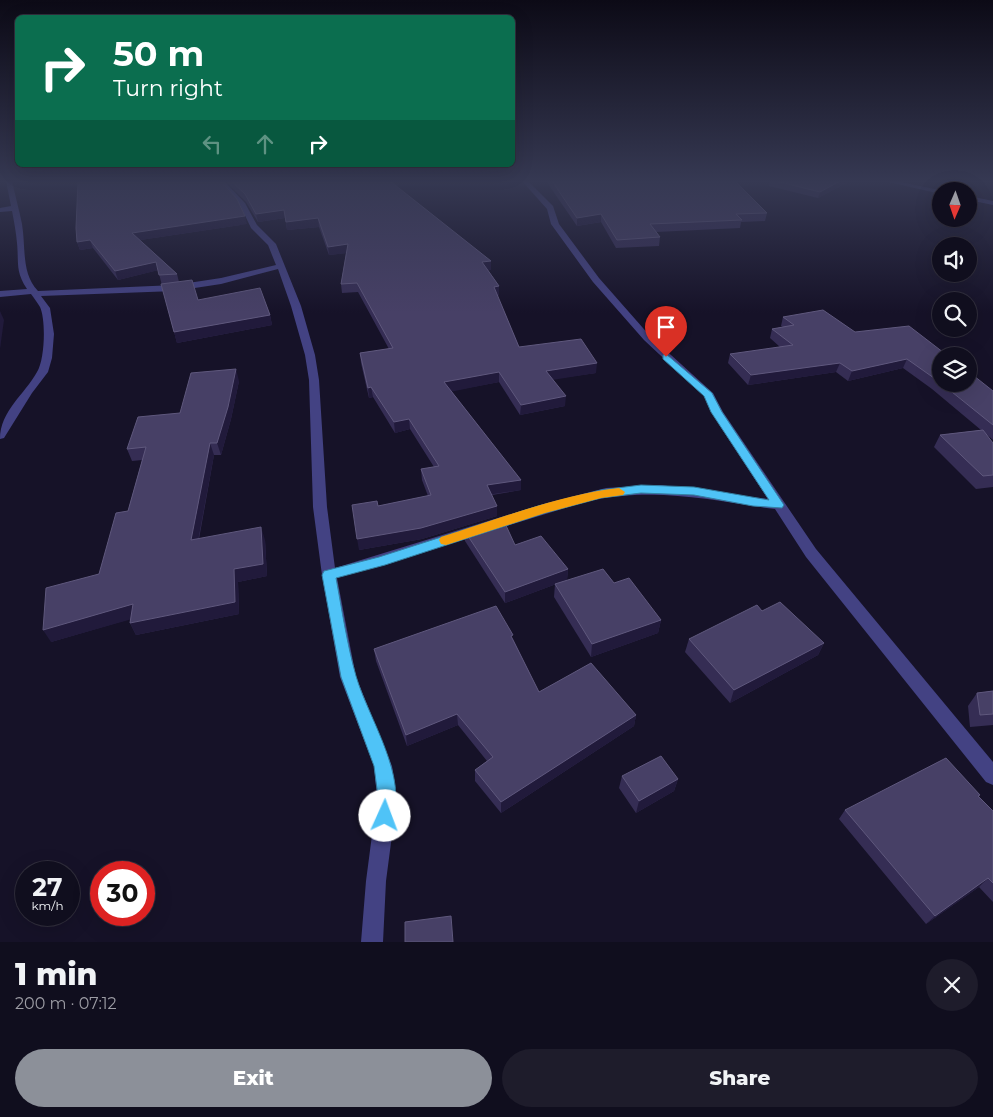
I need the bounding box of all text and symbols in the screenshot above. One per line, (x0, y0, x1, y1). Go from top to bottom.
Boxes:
text: 50 m (113, 32, 204, 75)
icon: right (30, 35, 95, 100)
text: Turn right (113, 75, 223, 102)
icon: left (198, 130, 226, 158)
icon: ahead (251, 130, 279, 158)
icon: right (304, 130, 332, 158)
north arrow (932, 182, 978, 228)
map controls (932, 182, 977, 392)
button: sound (932, 237, 977, 282)
button: search (932, 292, 977, 337)
pin (645, 306, 687, 357)
icon: arrive (652, 313, 680, 341)
button: layers (932, 347, 977, 392)
position arrow (358, 789, 410, 841)
speed limit sign: 30 (90, 861, 155, 926)
text: 27 (32, 872, 63, 902)
text: km/h (31, 898, 64, 913)
text: 1 min (15, 956, 98, 993)
button: close (926, 959, 978, 1011)
text: 200 m · 07:12 (15, 994, 117, 1013)
button: Exit (15, 1049, 492, 1107)
button: Share (502, 1049, 978, 1107)

